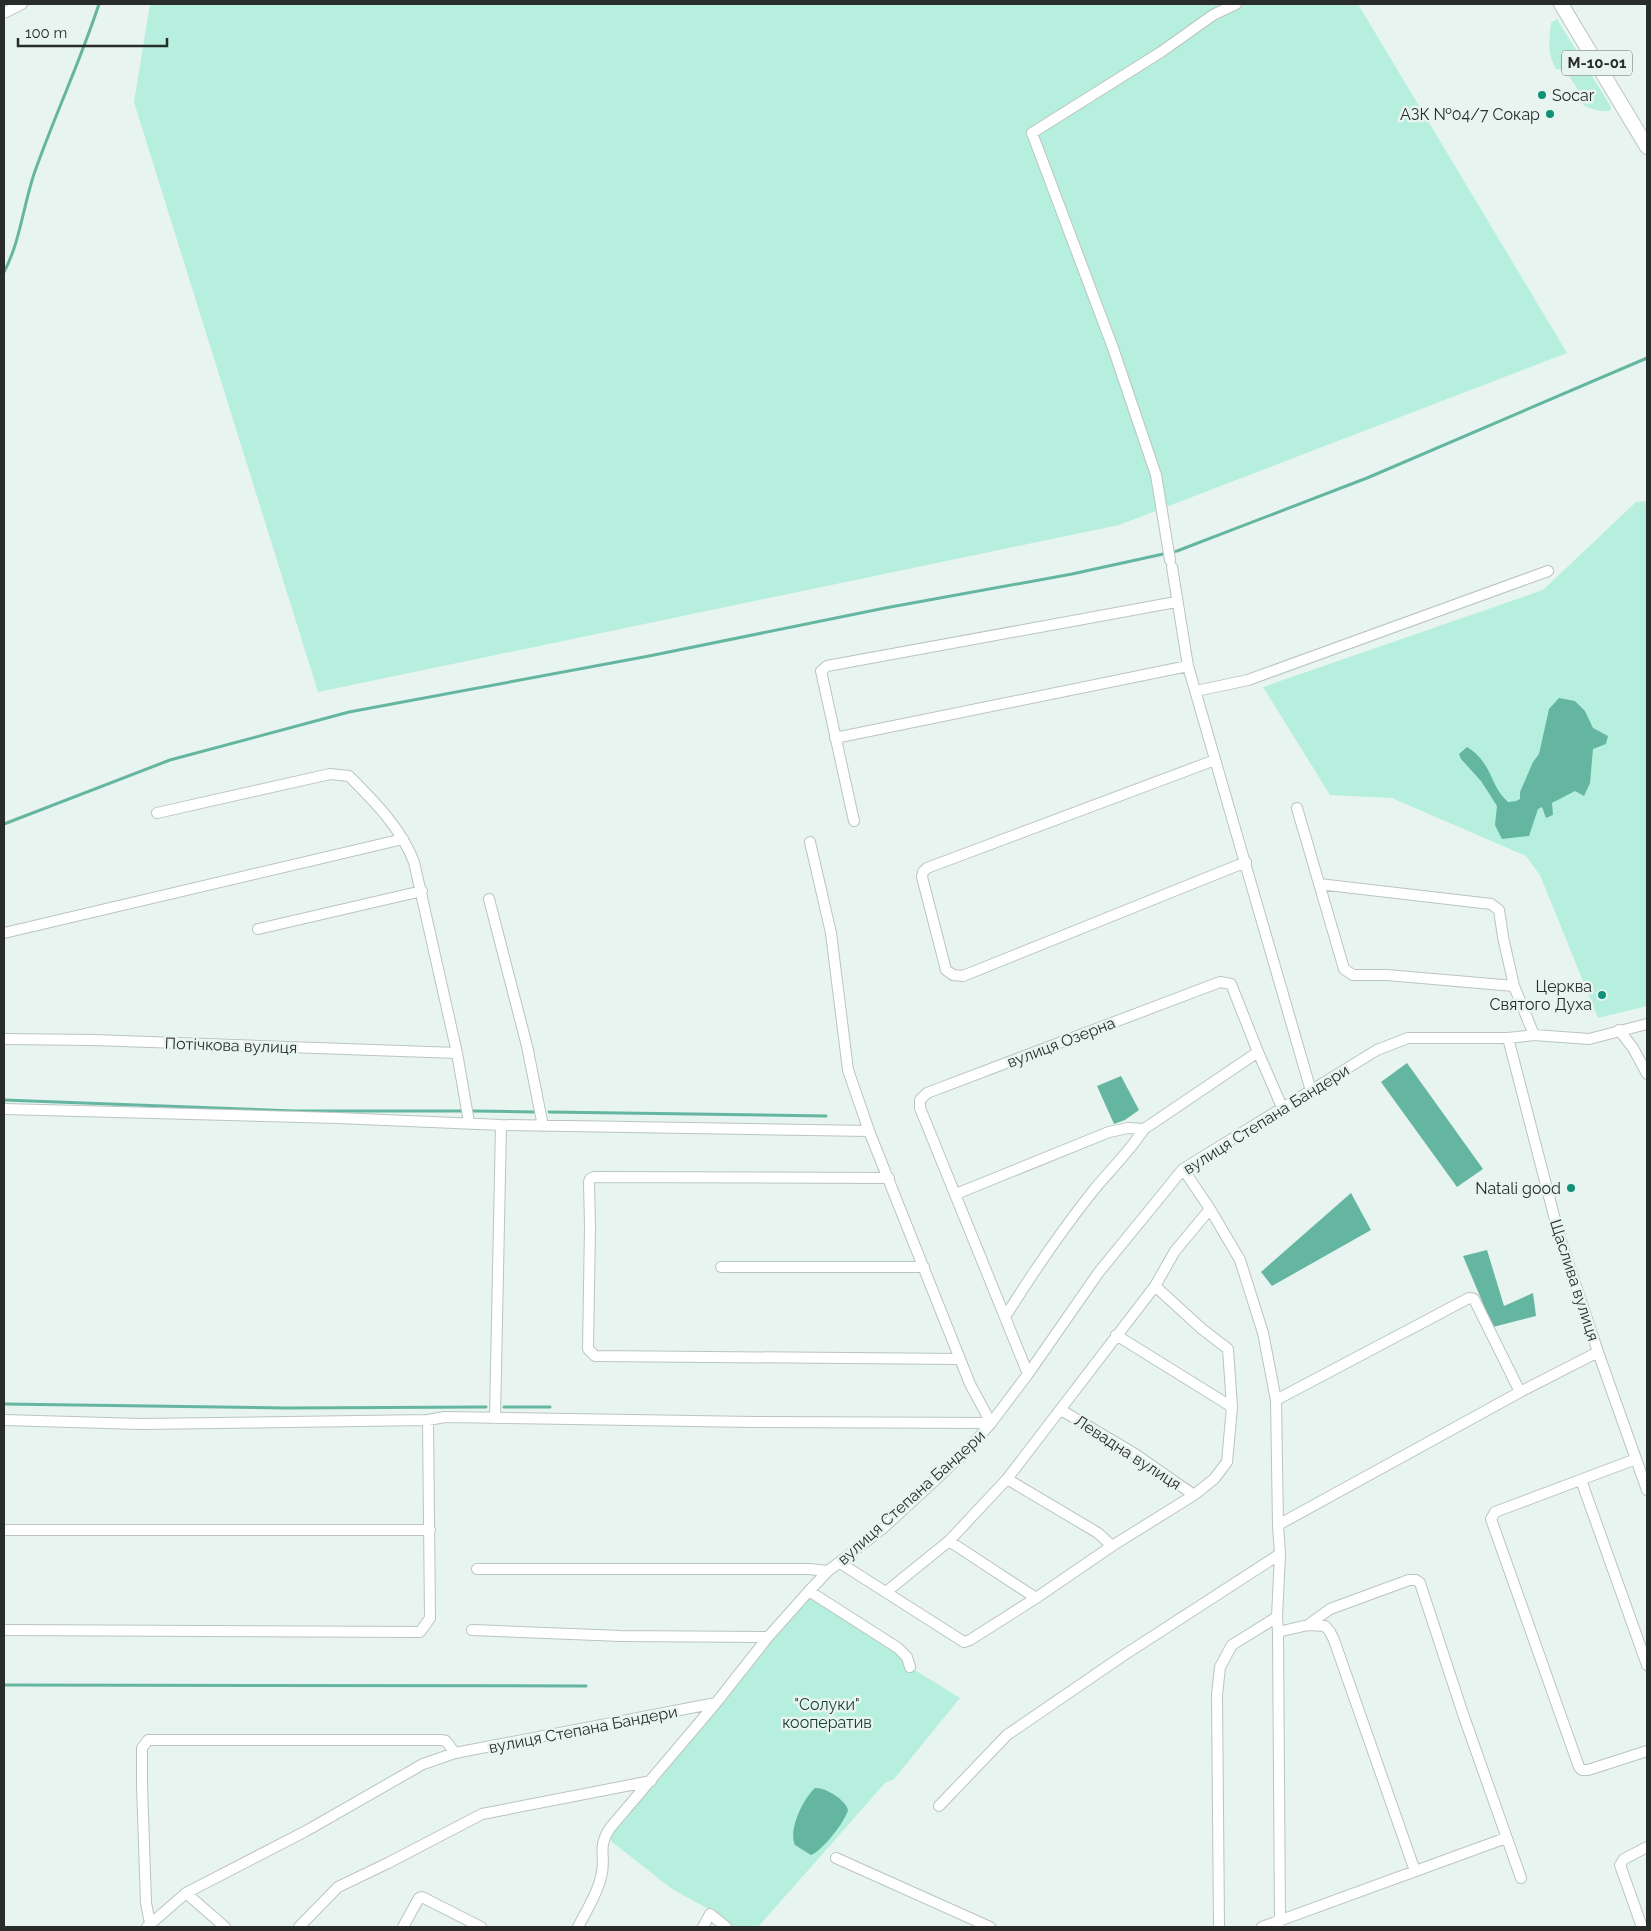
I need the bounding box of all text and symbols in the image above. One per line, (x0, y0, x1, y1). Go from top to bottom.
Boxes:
scale bar (18, 15, 166, 47)
text: 100 m (25, 24, 67, 42)
road number: М-10-01 (1562, 50, 1632, 76)
place label: Socar (1552, 86, 1595, 105)
marker: Socar (1536, 89, 1548, 101)
place label: АЗК №04/7 Сокар (1400, 105, 1540, 124)
marker: АЗК №04/7 Сокар (1544, 108, 1556, 120)
place label: Церква Святого Духа (1490, 977, 1592, 1014)
marker: Церква Святого Духа (1596, 989, 1608, 1001)
street label: вулиця Озерна (1004, 1013, 1118, 1072)
street label: Потічкова вулиця (164, 1034, 298, 1057)
street label: вулиця Степана Бандери (1180, 1061, 1353, 1178)
place label: Natali good (1475, 1179, 1561, 1198)
marker: Natali good (1565, 1182, 1577, 1194)
street label: Щаслива вулиця (1546, 1217, 1603, 1343)
street label: Левадна вулиця (1071, 1411, 1185, 1494)
street label: вулиця Степана Бандери (834, 1426, 989, 1569)
park label: "Солуки" кооператив (782, 1695, 872, 1732)
street label: вулиця Степана Бандери (487, 1702, 679, 1757)

